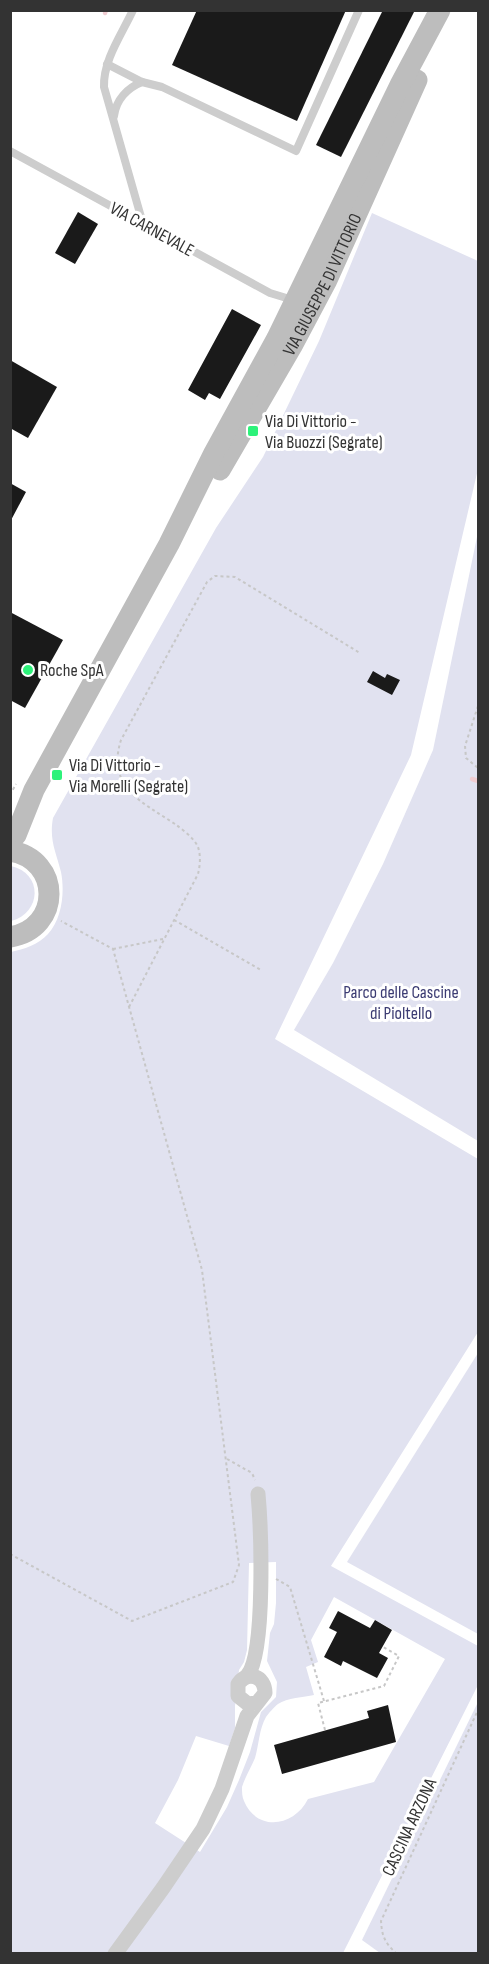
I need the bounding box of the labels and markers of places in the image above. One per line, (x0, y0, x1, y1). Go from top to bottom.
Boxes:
place label: Via Di Vittorio - Via Buozzi (Segrate) (265, 411, 383, 453)
marker: Via Di Vittorio - Via Buozzi (Segrate) (246, 424, 260, 438)
place label: Roche SpA (40, 660, 104, 681)
marker: Roche SpA (21, 663, 35, 677)
place label: Via Di Vittorio - Via Morelli (Segrate) (69, 755, 188, 797)
marker: Via Di Vittorio - Via Morelli (Segrate) (50, 768, 64, 782)

